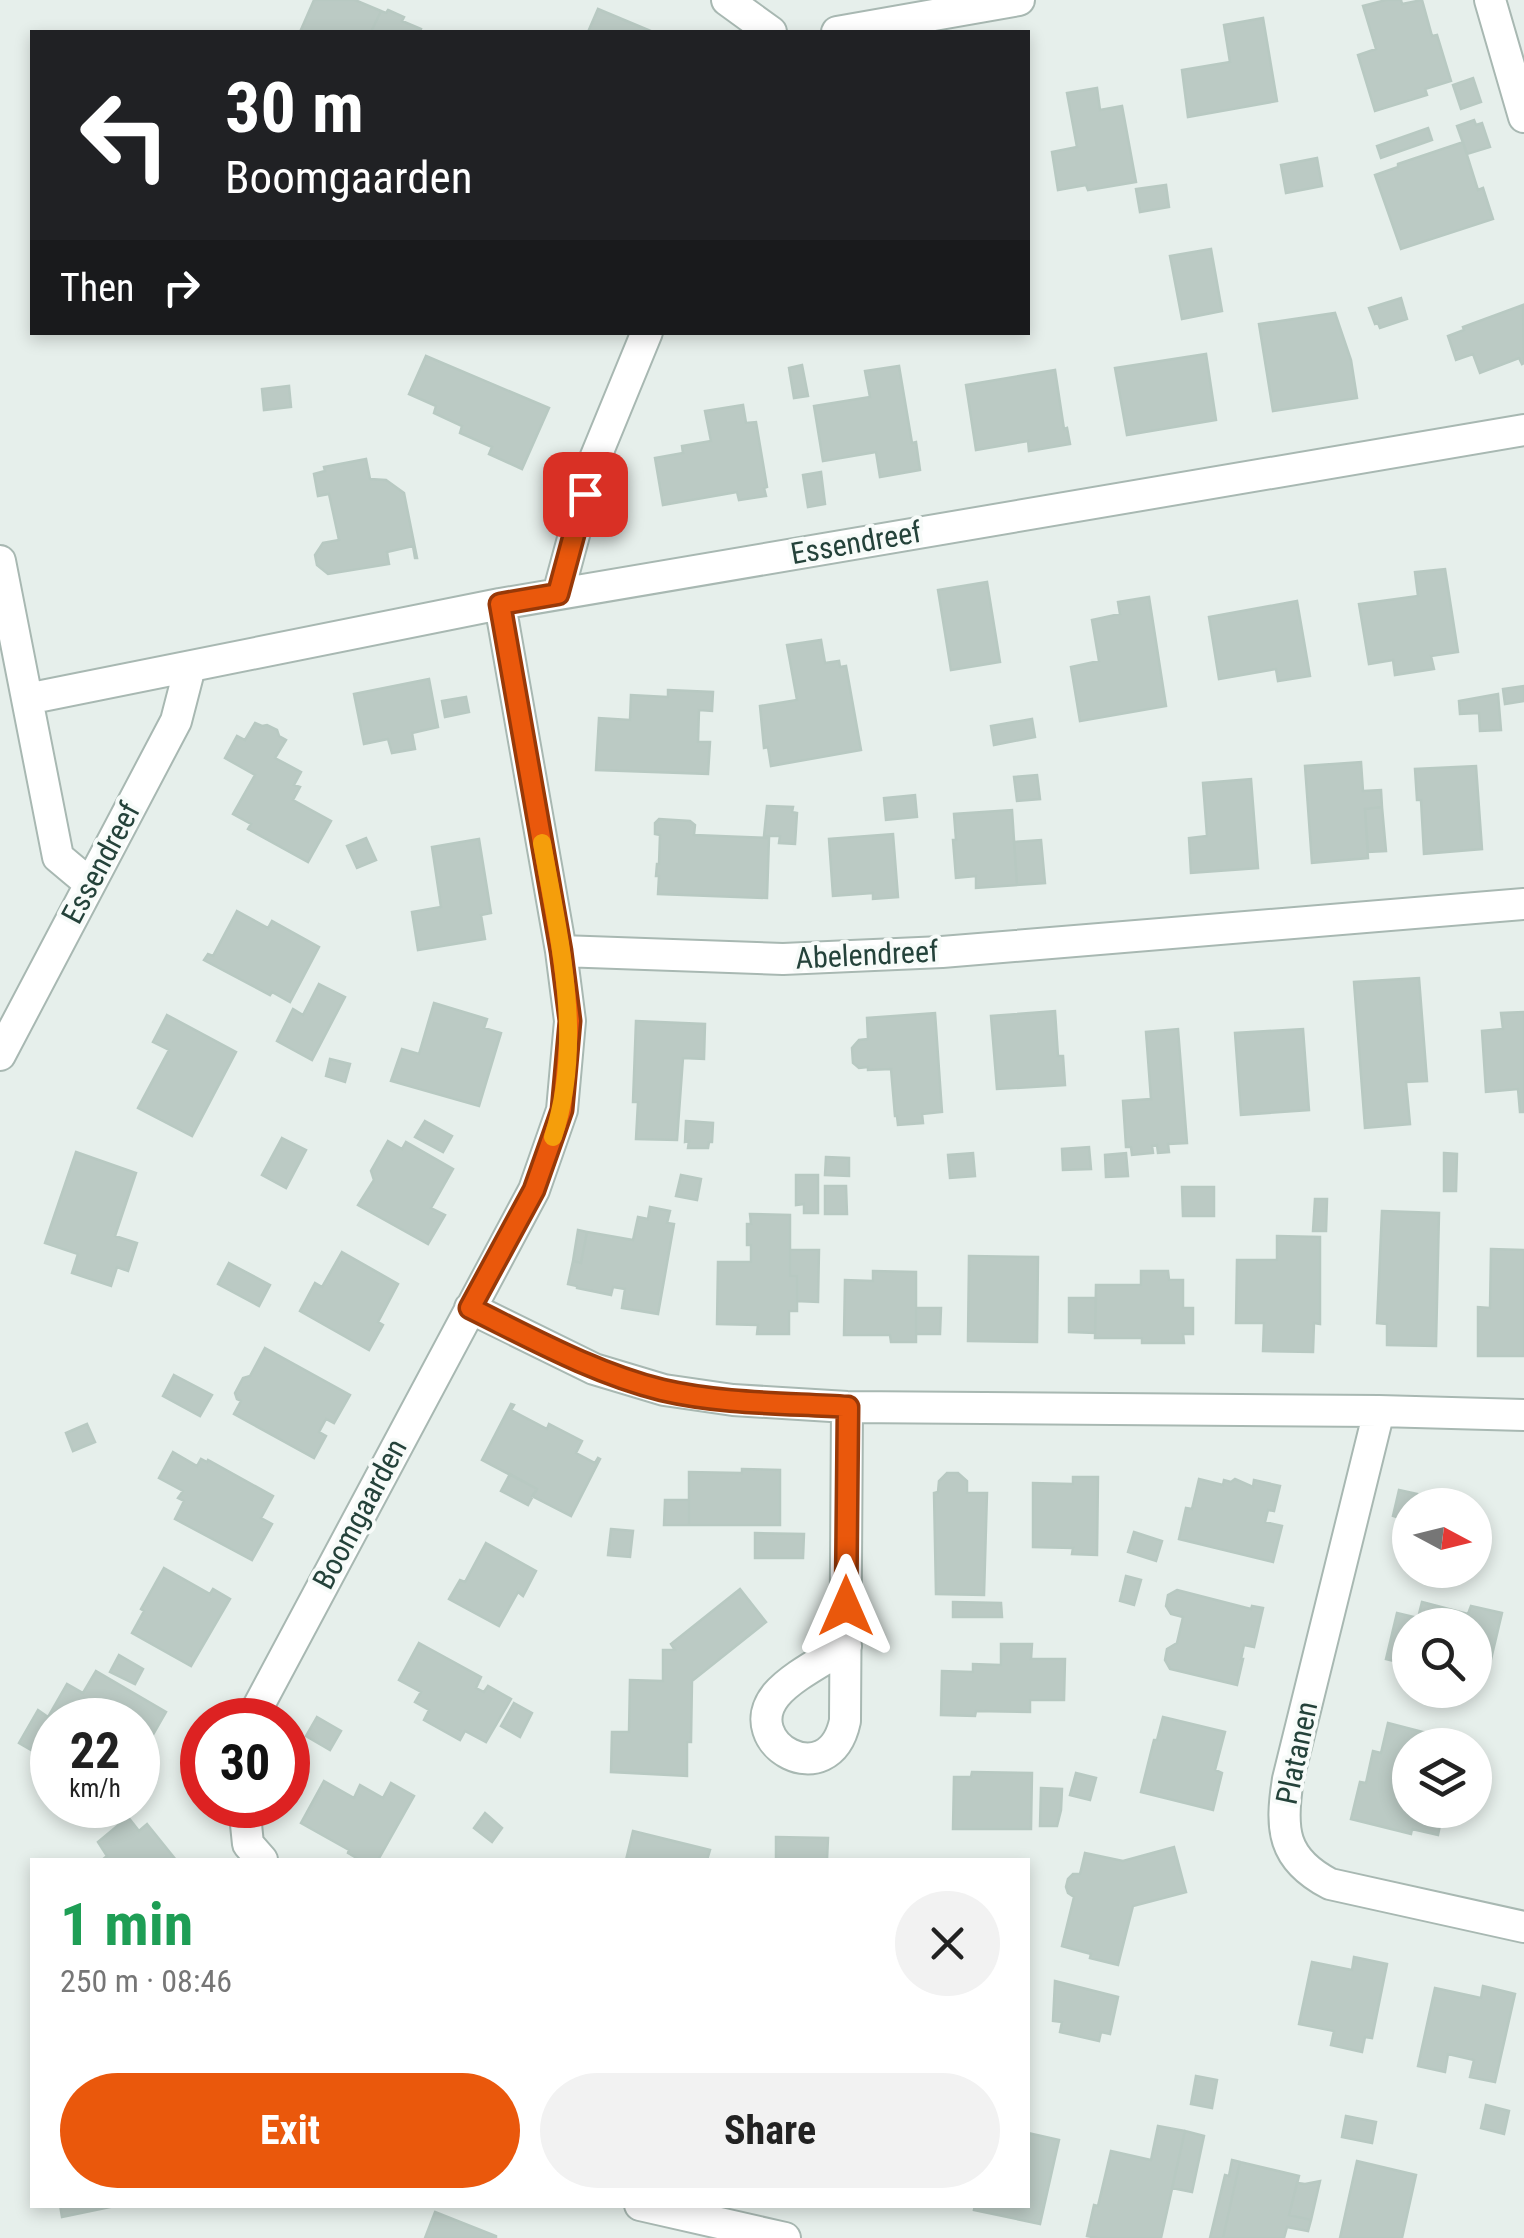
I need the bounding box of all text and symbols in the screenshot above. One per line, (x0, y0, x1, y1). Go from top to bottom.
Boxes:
text: 30 m (225, 67, 364, 149)
icon: left (60, 70, 190, 200)
text: Boomgaarden (225, 151, 472, 204)
icon: right (154, 260, 209, 315)
text: Then (60, 266, 134, 310)
pin (543, 452, 628, 537)
icon: arrive (558, 467, 613, 522)
street label: Essendreef (788, 514, 925, 571)
street label: Essendreef (54, 796, 147, 929)
street label: Abelendreef (795, 933, 940, 976)
street label: Boomgaarden (305, 1433, 414, 1595)
north arrow (1392, 1488, 1492, 1588)
map controls (1392, 1488, 1492, 1828)
position arrow (794, 1554, 898, 1658)
button: search (1392, 1608, 1492, 1708)
speed limit sign: 30 (180, 1698, 310, 1828)
street label: Platanen (1269, 1698, 1324, 1808)
text: 22 (70, 1722, 120, 1780)
button: layers (1392, 1728, 1492, 1828)
text: km/h (69, 1774, 121, 1803)
text: 1 min (60, 1889, 193, 1960)
button: close (895, 1891, 1000, 1996)
text: 250 m · 08:46 (60, 1962, 232, 2000)
button: Exit (60, 2073, 520, 2188)
button: Share (540, 2073, 1000, 2188)

